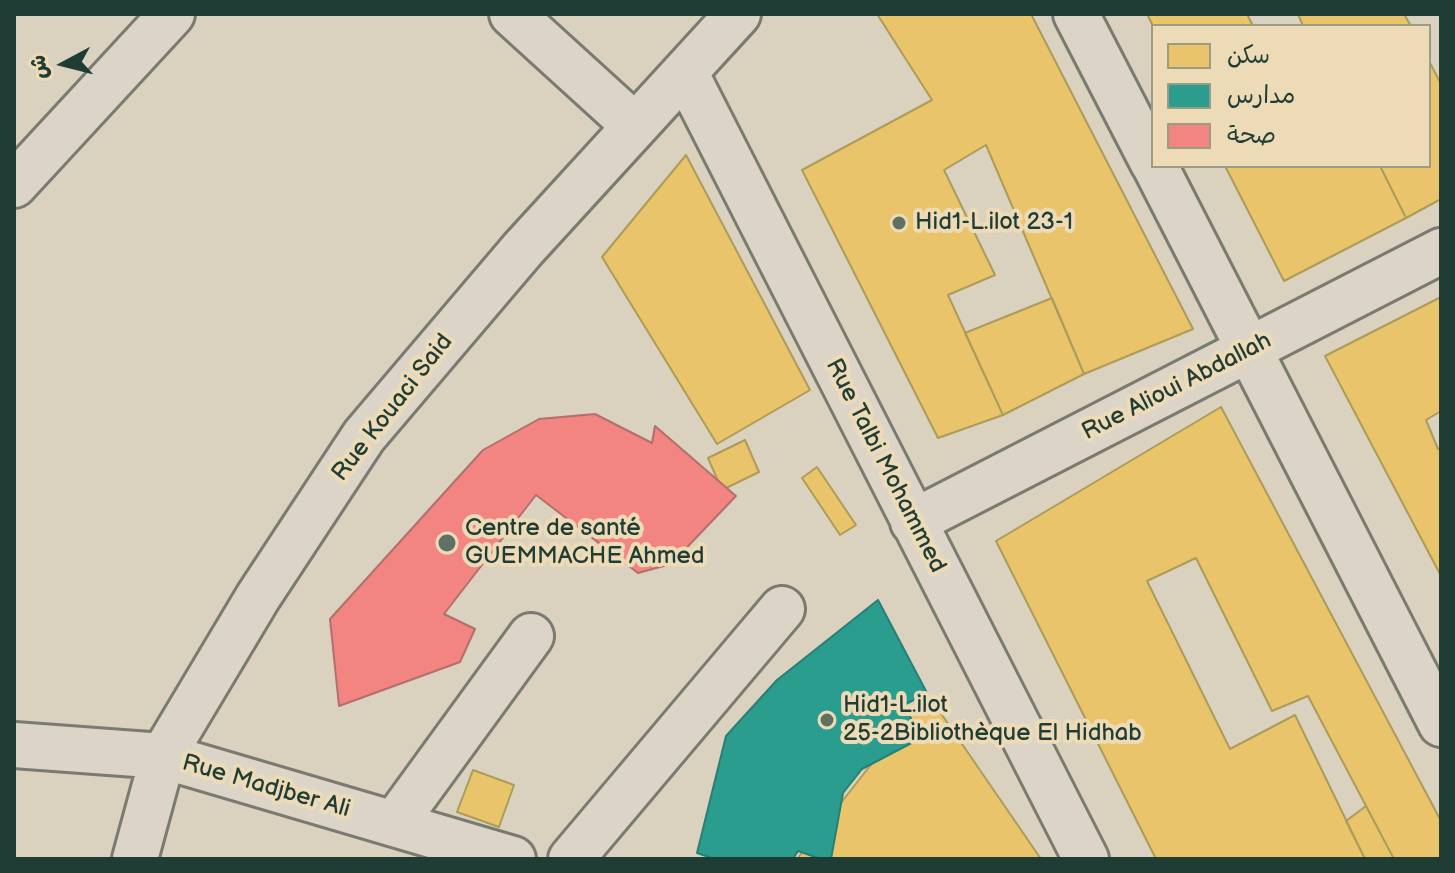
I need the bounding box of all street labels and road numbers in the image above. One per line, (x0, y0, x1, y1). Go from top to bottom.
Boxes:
street label: Rue Alioui Abdallah (1078, 327, 1276, 447)
street label: Rue Kouaci Said (327, 329, 459, 487)
street label: Rue Talbi Mohammed (818, 354, 952, 578)
street label: Rue Madjber Ali (179, 749, 353, 825)

